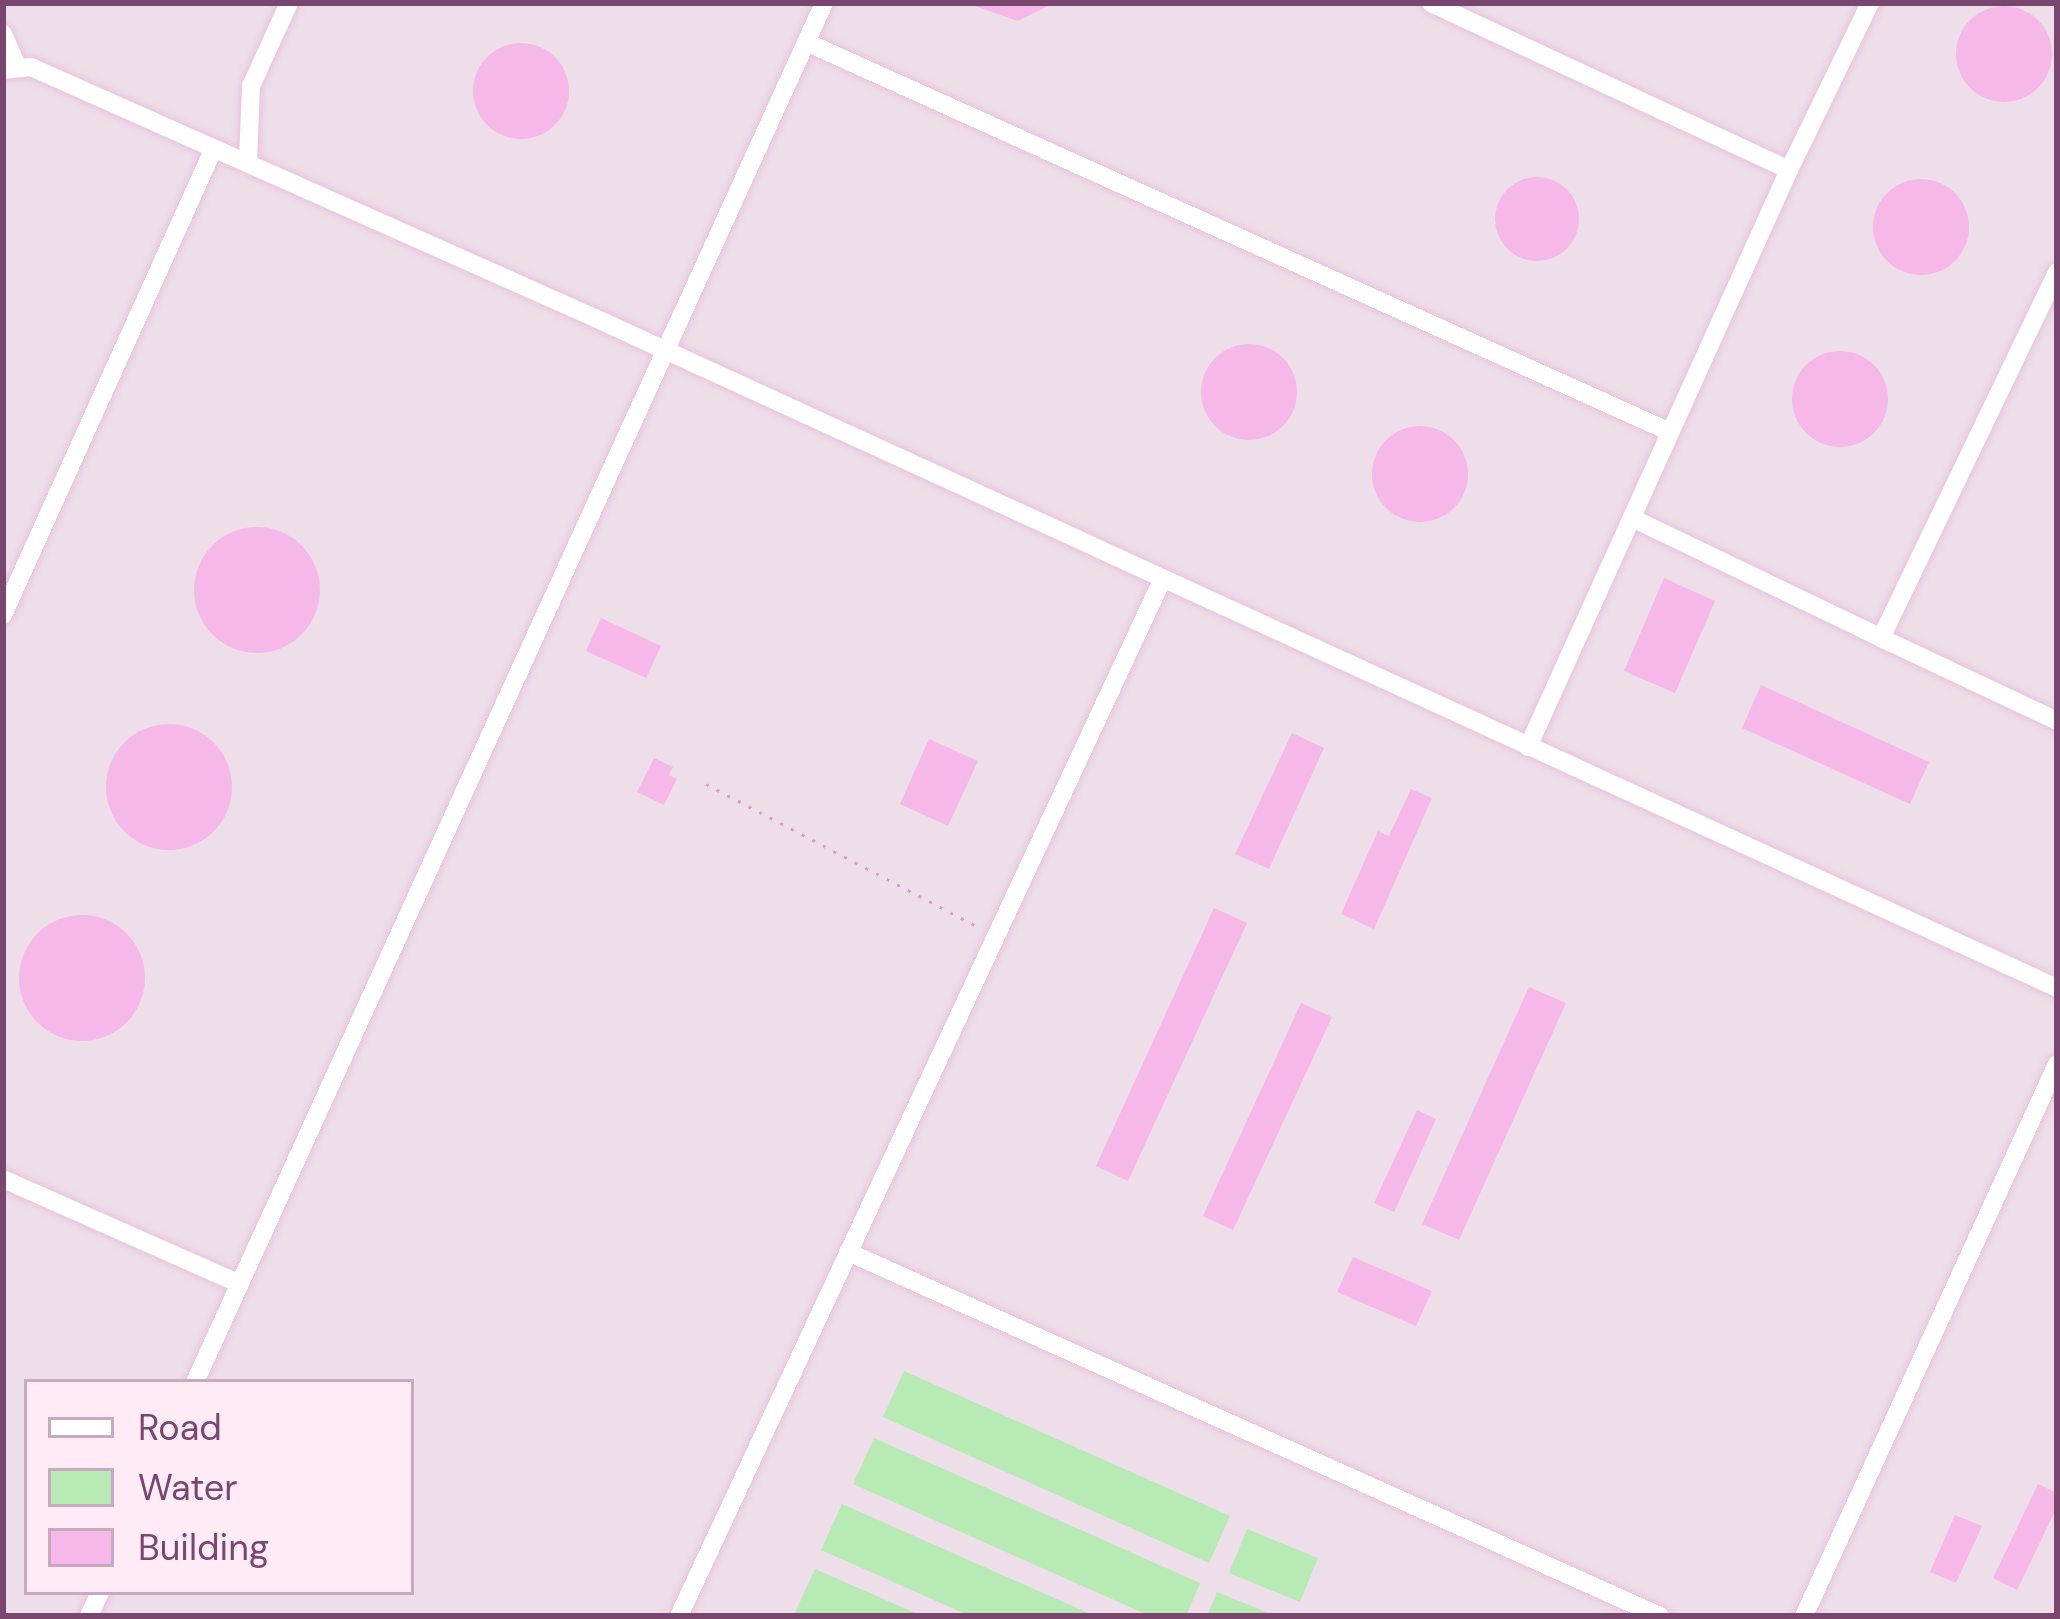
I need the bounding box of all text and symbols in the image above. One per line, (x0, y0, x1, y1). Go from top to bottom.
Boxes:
legend (24, 1379, 414, 1595)
text: Road (138, 1404, 222, 1451)
text: Water (138, 1464, 238, 1511)
text: Building (138, 1524, 269, 1571)

